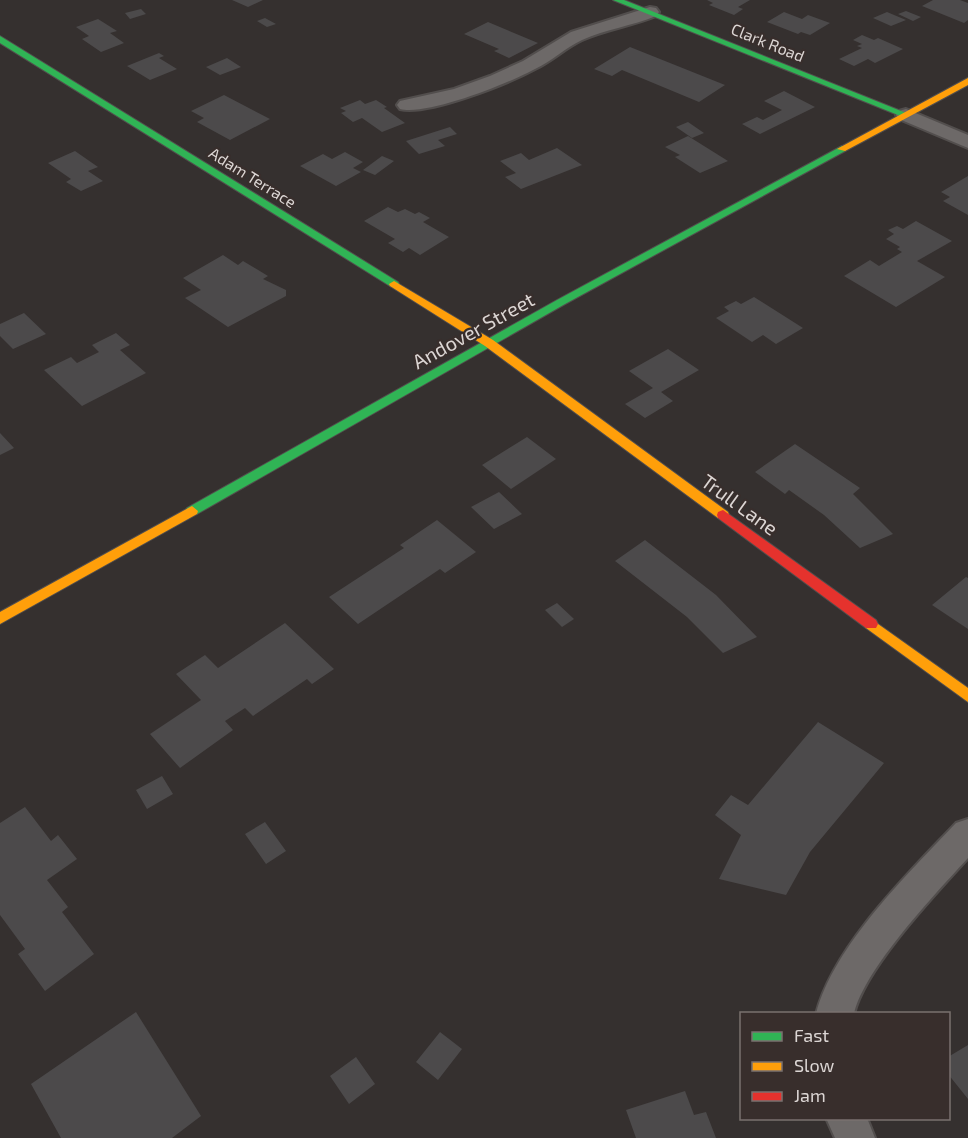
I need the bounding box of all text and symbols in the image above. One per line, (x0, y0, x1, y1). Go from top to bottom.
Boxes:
street label: Clark Road (729, 19, 807, 65)
street label: Adam Terrace (206, 143, 300, 211)
street label: Andover Street (408, 286, 538, 373)
street label: Trull Lane (697, 468, 783, 540)
legend (740, 1012, 950, 1120)
text: Fast (794, 1024, 829, 1046)
text: Slow (794, 1054, 835, 1076)
text: Jam (794, 1084, 826, 1106)

